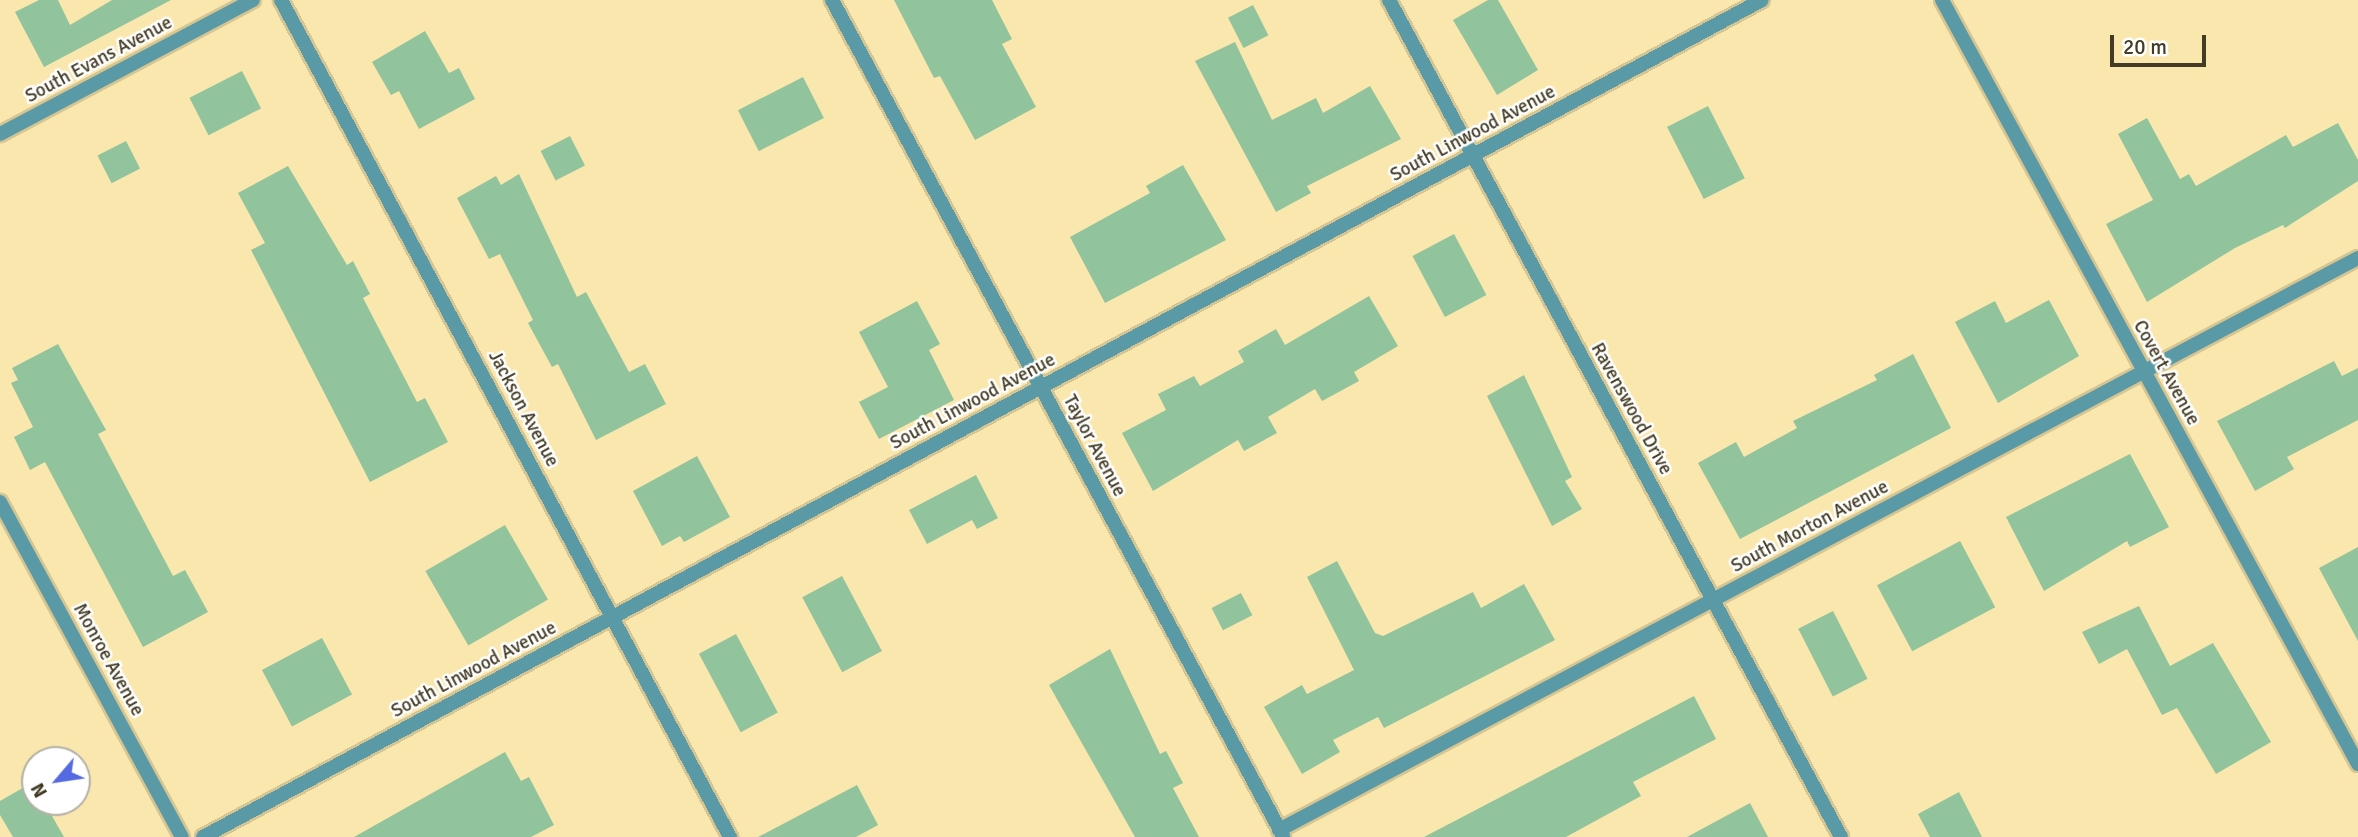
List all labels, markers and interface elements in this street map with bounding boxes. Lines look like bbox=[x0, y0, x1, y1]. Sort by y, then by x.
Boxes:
street label: South Evans Avenue bbox=[22, 12, 176, 108]
scale bar bbox=[2113, 21, 2209, 65]
text: 20 m bbox=[2123, 34, 2167, 60]
street label: South Linwood Avenue bbox=[1387, 81, 1559, 187]
street label: Covert Avenue bbox=[2128, 316, 2204, 430]
street label: Ravenswood Drive bbox=[1585, 339, 1677, 479]
street label: Jackson Avenue bbox=[483, 347, 563, 471]
street label: South Linwood Avenue bbox=[887, 349, 1059, 455]
street label: Taylor Avenue bbox=[1058, 391, 1130, 501]
street label: South Morton Avenue bbox=[1727, 476, 1893, 578]
street label: Monroe Avenue bbox=[68, 600, 148, 720]
street label: South Linwood Avenue bbox=[388, 617, 560, 723]
north arrow bbox=[21, 746, 91, 816]
text: N bbox=[26, 779, 53, 802]

